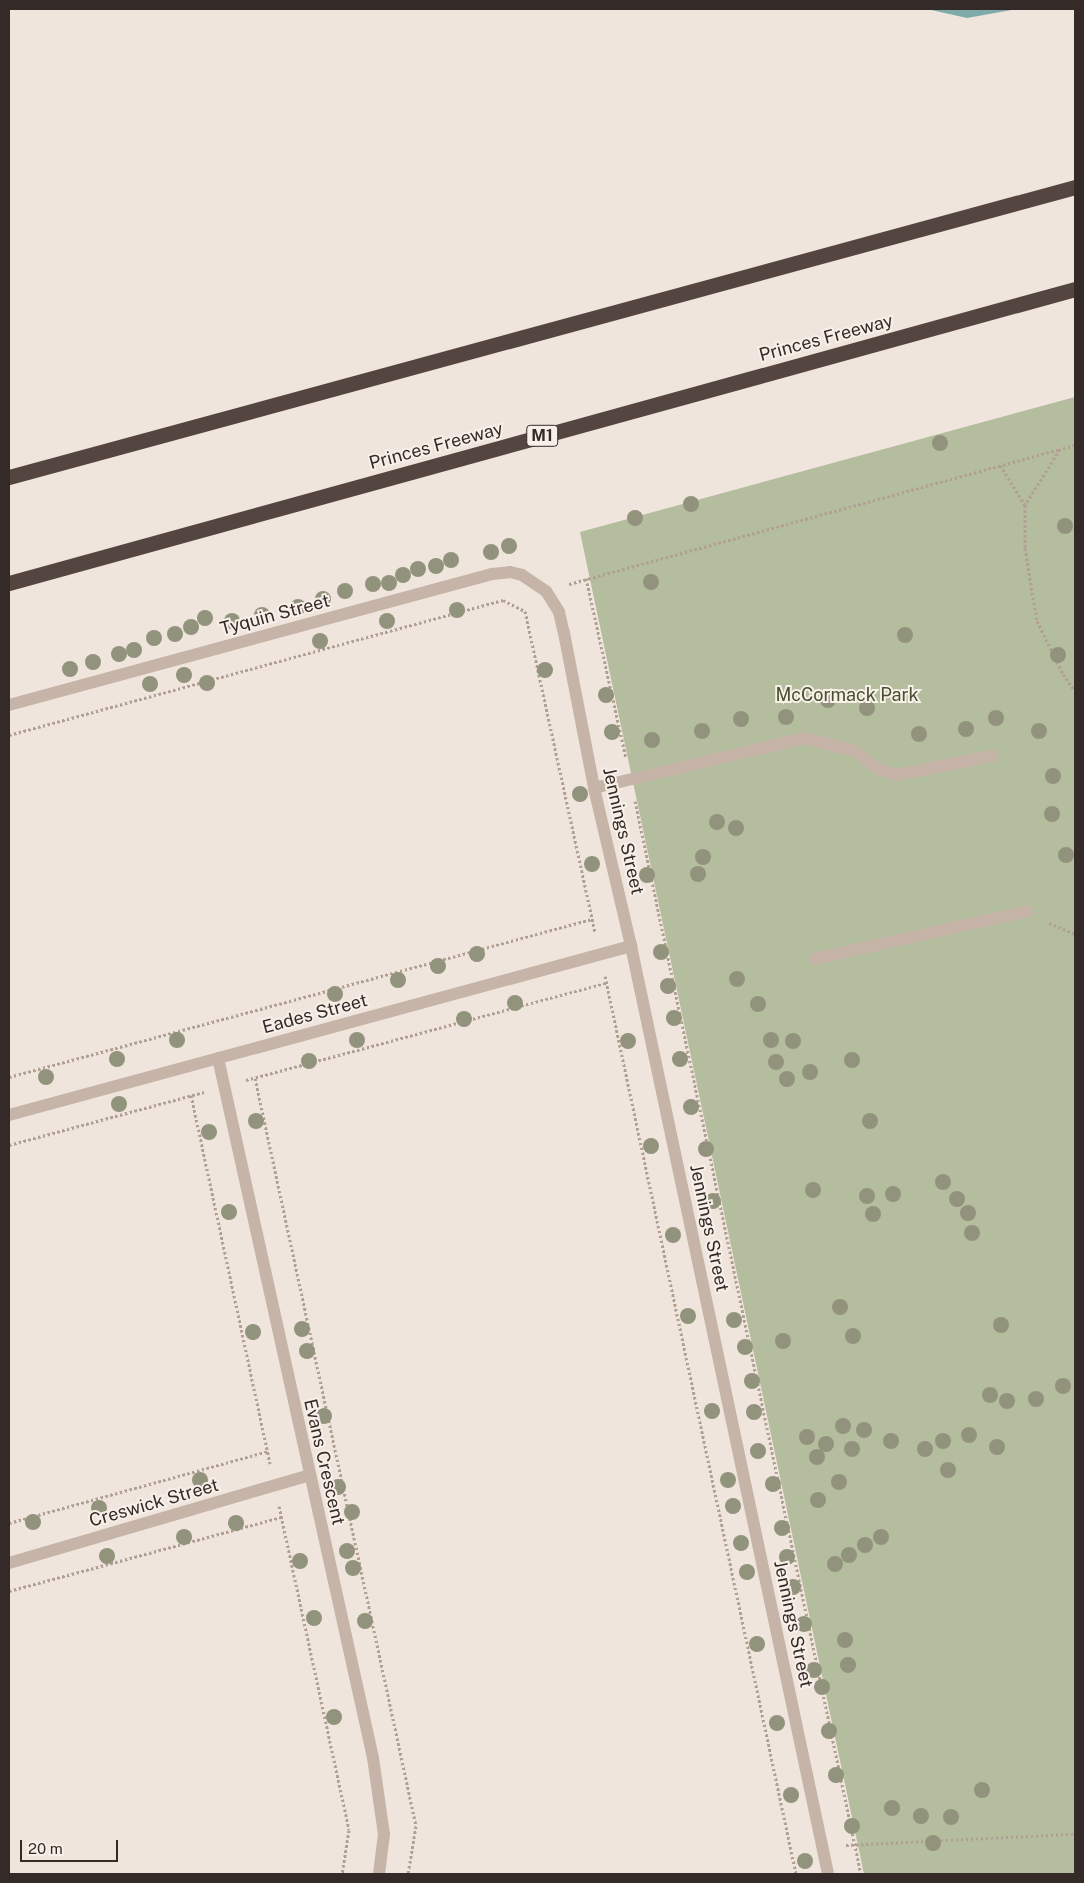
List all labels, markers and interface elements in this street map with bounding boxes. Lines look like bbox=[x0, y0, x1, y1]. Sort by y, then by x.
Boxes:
street label: Princes Freeway bbox=[757, 310, 895, 366]
street label: Princes Freeway bbox=[367, 418, 505, 474]
road number: M1 bbox=[526, 422, 558, 450]
street label: Tyquin Street bbox=[218, 590, 332, 640]
park label: McCormack Park bbox=[775, 684, 919, 706]
street label: Jennings Street bbox=[598, 765, 648, 897]
street label: Eades Street bbox=[260, 990, 370, 1038]
street label: Jennings Street bbox=[685, 1162, 733, 1294]
street label: Evans Crescent bbox=[299, 1397, 349, 1527]
street label: Creswick Street bbox=[87, 1474, 221, 1532]
street label: Jennings Street bbox=[769, 1558, 817, 1690]
scale bar bbox=[22, 1830, 120, 1862]
text: 20 m bbox=[28, 1840, 63, 1857]

